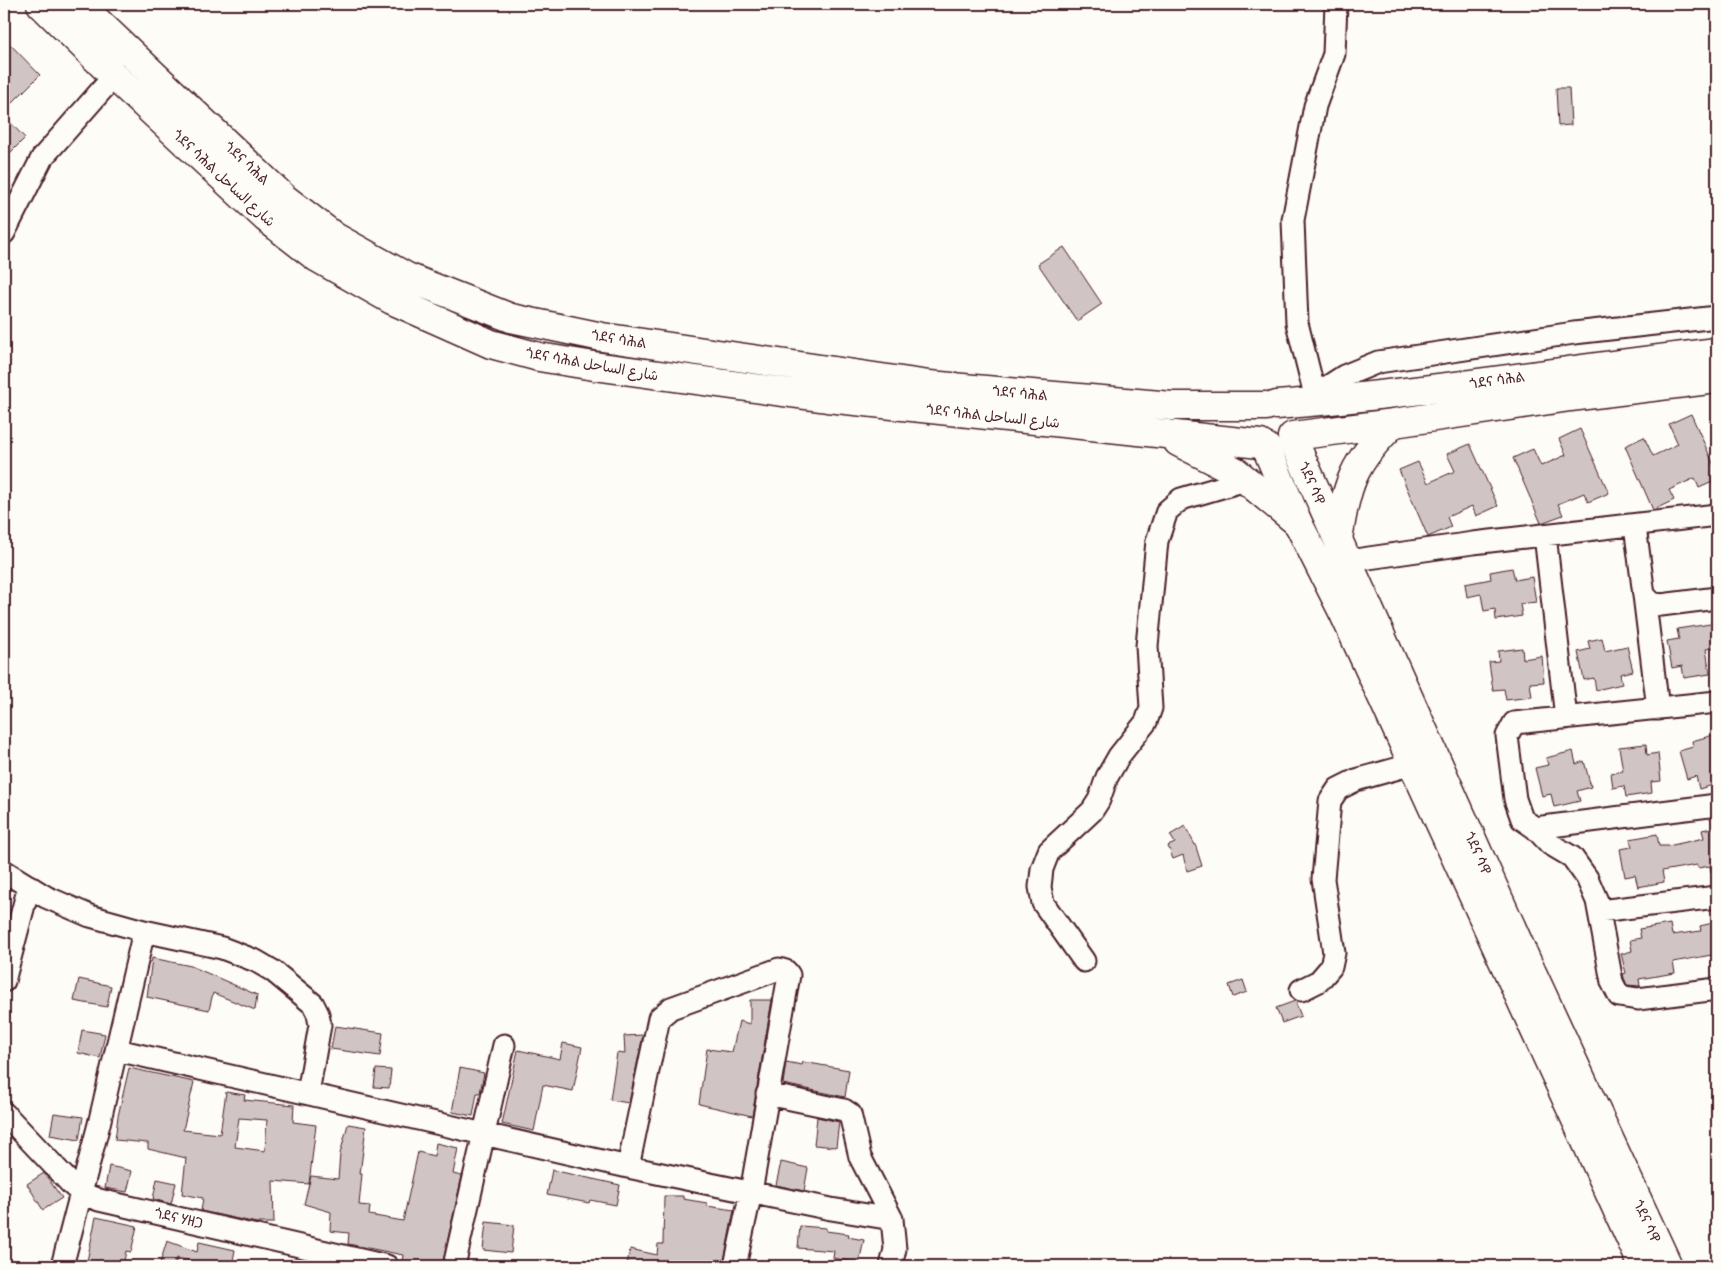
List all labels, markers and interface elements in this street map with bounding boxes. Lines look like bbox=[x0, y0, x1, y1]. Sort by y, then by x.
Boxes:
street label: ጎደና ሳሕል شارع الساحل bbox=[168, 126, 279, 231]
street label: ጎደና ሳሕል bbox=[221, 138, 274, 189]
street label: ጎደና ሳሕል bbox=[590, 326, 648, 352]
street label: ጎደና ሳሕል شارع الساحل bbox=[524, 343, 660, 386]
street label: ጎደና ሳሕል bbox=[1468, 367, 1526, 393]
street label: ጎደና ሳሕል bbox=[992, 382, 1049, 404]
street label: ጎደና ሳሕል شارع الساحل bbox=[925, 400, 1061, 433]
street label: ጎደና ሳዋ bbox=[1295, 459, 1330, 508]
street label: ጎደና ሳዋ bbox=[1461, 829, 1496, 878]
street label: ጎደና ሳዋ bbox=[1629, 1197, 1665, 1246]
street label: ጎደና ሃዘጋ bbox=[153, 1204, 205, 1232]

